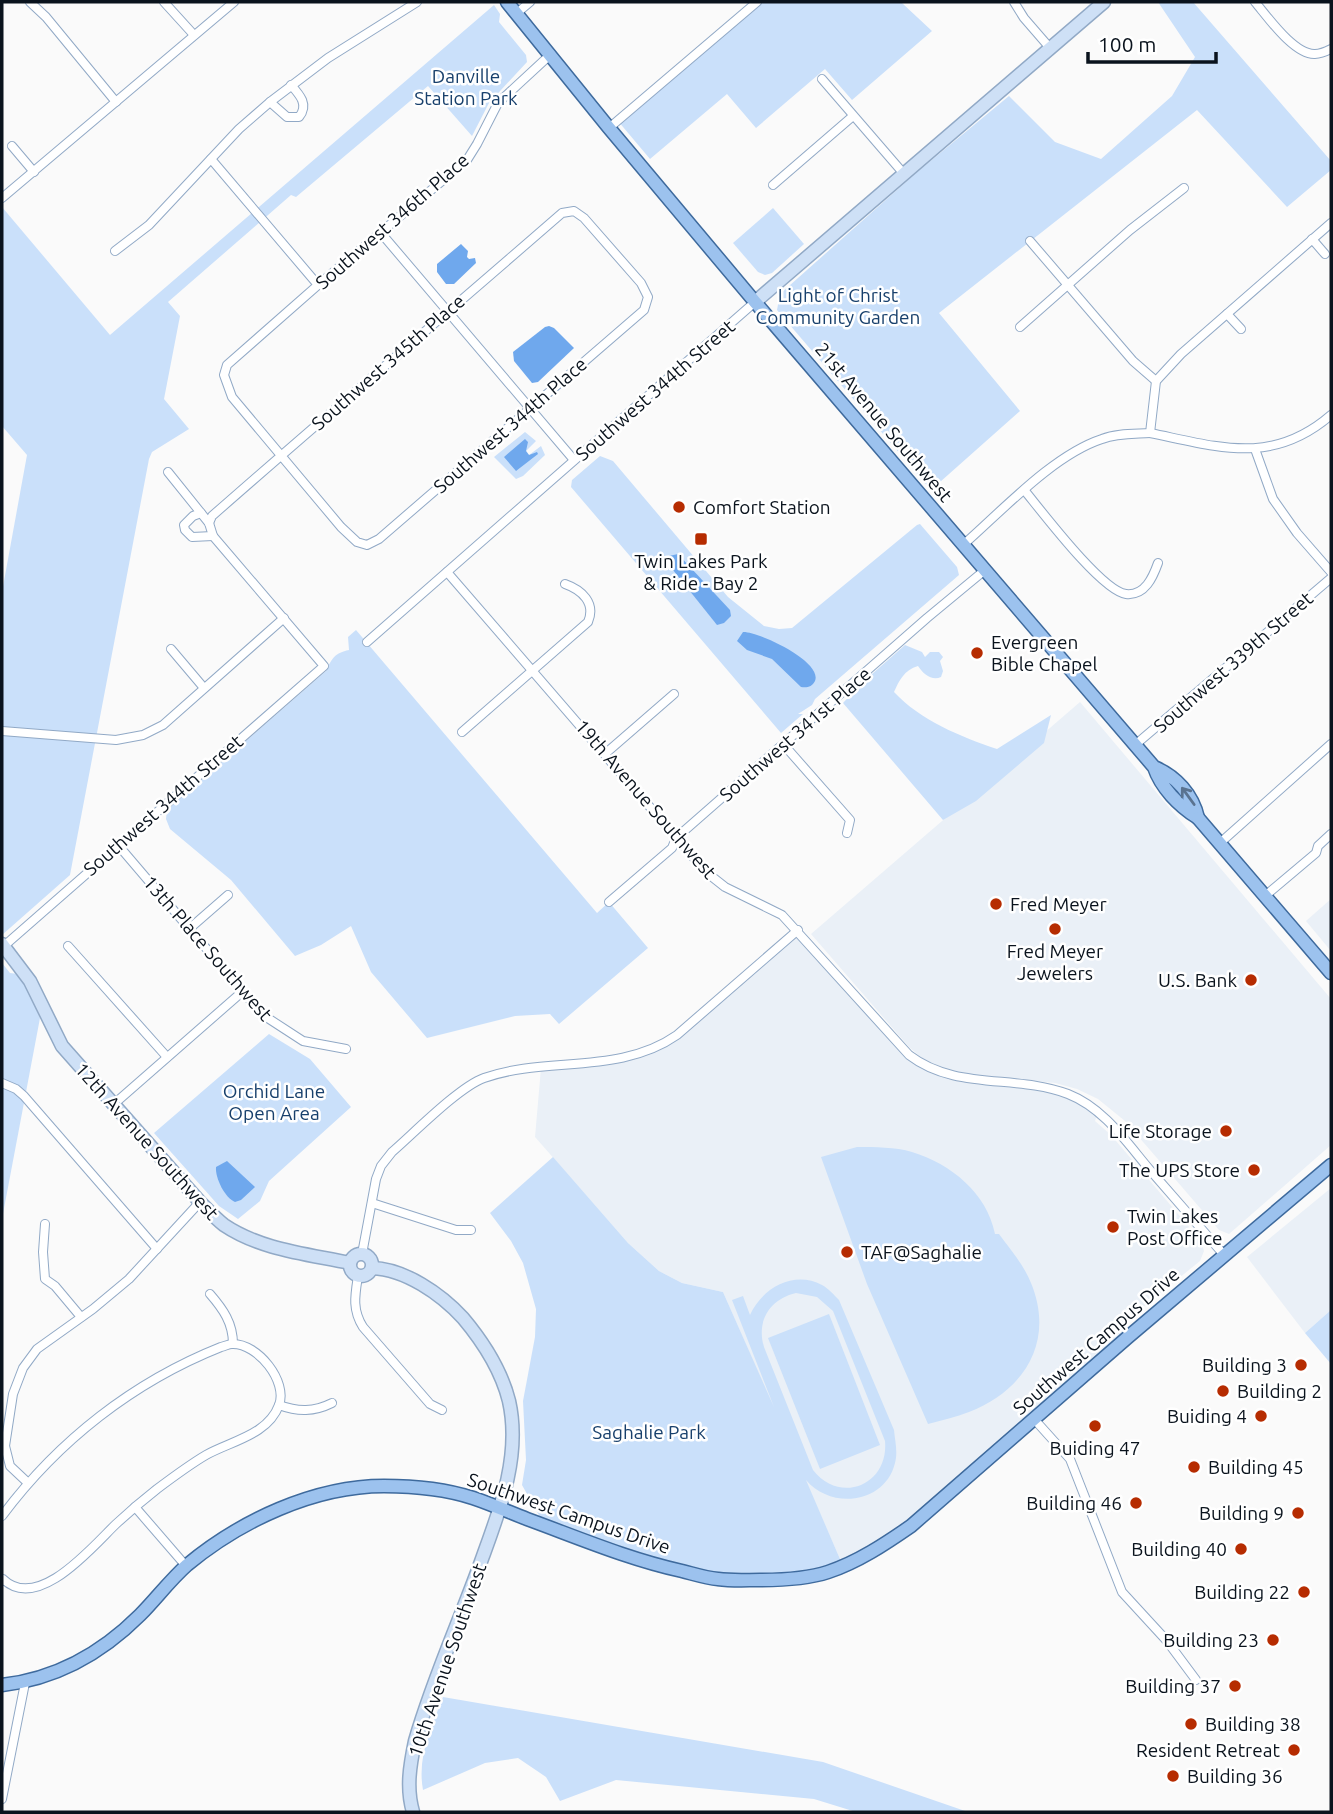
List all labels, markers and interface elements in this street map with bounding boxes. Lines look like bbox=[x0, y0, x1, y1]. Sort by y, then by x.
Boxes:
scale bar bbox=[1088, 21, 1216, 65]
text: 100 m bbox=[1098, 32, 1156, 56]
park label: Danville Station Park bbox=[414, 65, 518, 109]
street label: Southwest 346th Place bbox=[311, 148, 473, 294]
park label: Light of Christ Community Garden bbox=[756, 284, 920, 328]
street label: Southwest 345th Place bbox=[307, 289, 469, 435]
street label: Southwest 344th Street bbox=[571, 315, 739, 465]
street label: 21st Avenue Southwest bbox=[811, 338, 957, 506]
street label: Southwest 344th Place bbox=[429, 352, 591, 498]
place label: Comfort Station bbox=[693, 496, 831, 518]
marker: Comfort Station bbox=[671, 499, 687, 515]
marker: Twin Lakes Park & Ride - Bay 2 bbox=[693, 531, 709, 547]
place label: Twin Lakes Park & Ride - Bay 2 bbox=[634, 550, 768, 594]
street label: Southwest 339th Street bbox=[1149, 587, 1317, 737]
place label: Evergreen Bible Chapel bbox=[991, 631, 1097, 675]
marker: Evergreen Bible Chapel bbox=[969, 645, 985, 661]
street label: Southwest 341st Place bbox=[715, 662, 875, 806]
street label: 19th Avenue Southwest bbox=[571, 715, 721, 883]
street label: Southwest 344th Street bbox=[79, 730, 247, 880]
one-way arrow bbox=[1181, 787, 1195, 806]
street label: 13th Place Southwest bbox=[139, 871, 277, 1025]
place label: Fred Meyer bbox=[1010, 893, 1107, 915]
marker: Fred Meyer bbox=[988, 896, 1004, 912]
marker: Fred Meyer Jewelers bbox=[1047, 921, 1063, 937]
place label: Fred Meyer Jewelers bbox=[1007, 940, 1103, 984]
place label: U.S. Bank bbox=[1158, 969, 1237, 991]
marker: U.S. Bank bbox=[1243, 972, 1259, 988]
street label: 12th Avenue Southwest bbox=[71, 1058, 224, 1224]
park label: Orchid Lane Open Area bbox=[223, 1080, 325, 1124]
place label: Life Storage bbox=[1109, 1120, 1212, 1142]
marker: Life Storage bbox=[1218, 1123, 1234, 1139]
place label: The UPS Store bbox=[1119, 1159, 1240, 1181]
marker: The UPS Store bbox=[1246, 1162, 1262, 1178]
place label: Twin Lakes Post Office bbox=[1127, 1205, 1222, 1249]
marker: Twin Lakes Post Office bbox=[1105, 1219, 1121, 1235]
place label: TAF@Saghalie bbox=[861, 1241, 982, 1263]
marker: TAF@Saghalie bbox=[839, 1244, 855, 1260]
street label: Southwest Campus Drive bbox=[1008, 1263, 1184, 1419]
place label: Building 3 bbox=[1202, 1354, 1287, 1376]
marker: Building 3 bbox=[1293, 1357, 1309, 1373]
place label: Building 2 bbox=[1237, 1380, 1322, 1402]
marker: Building 2 bbox=[1215, 1383, 1231, 1399]
place label: Buiding 4 bbox=[1167, 1405, 1247, 1427]
marker: Buiding 4 bbox=[1253, 1408, 1269, 1424]
marker: Buiding 47 bbox=[1087, 1418, 1103, 1434]
park label: Saghalie Park bbox=[592, 1421, 706, 1443]
place label: Buiding 47 bbox=[1050, 1437, 1140, 1459]
place label: Building 45 bbox=[1208, 1456, 1304, 1478]
marker: Building 45 bbox=[1186, 1459, 1202, 1475]
street label: Southwest Campus Drive bbox=[465, 1468, 673, 1558]
place label: Building 46 bbox=[1026, 1492, 1122, 1514]
marker: Building 46 bbox=[1128, 1495, 1144, 1511]
place label: Building 9 bbox=[1199, 1502, 1284, 1524]
marker: Building 9 bbox=[1290, 1505, 1306, 1521]
place label: Building 40 bbox=[1131, 1538, 1227, 1560]
marker: Building 40 bbox=[1233, 1541, 1249, 1557]
street label: 10th Avenue Southwest bbox=[403, 1560, 491, 1760]
place label: Building 22 bbox=[1194, 1581, 1290, 1603]
marker: Building 22 bbox=[1296, 1584, 1312, 1600]
place label: Building 23 bbox=[1163, 1629, 1259, 1651]
marker: Building 23 bbox=[1265, 1632, 1281, 1648]
place label: Building 37 bbox=[1125, 1675, 1221, 1697]
marker: Building 37 bbox=[1227, 1678, 1243, 1694]
place label: Building 38 bbox=[1205, 1713, 1301, 1735]
marker: Building 38 bbox=[1183, 1716, 1199, 1732]
place label: Resident Retreat bbox=[1136, 1739, 1281, 1761]
marker: Resident Retreat bbox=[1286, 1742, 1302, 1758]
place label: Building 36 bbox=[1187, 1765, 1283, 1787]
marker: Building 36 bbox=[1165, 1768, 1181, 1784]

